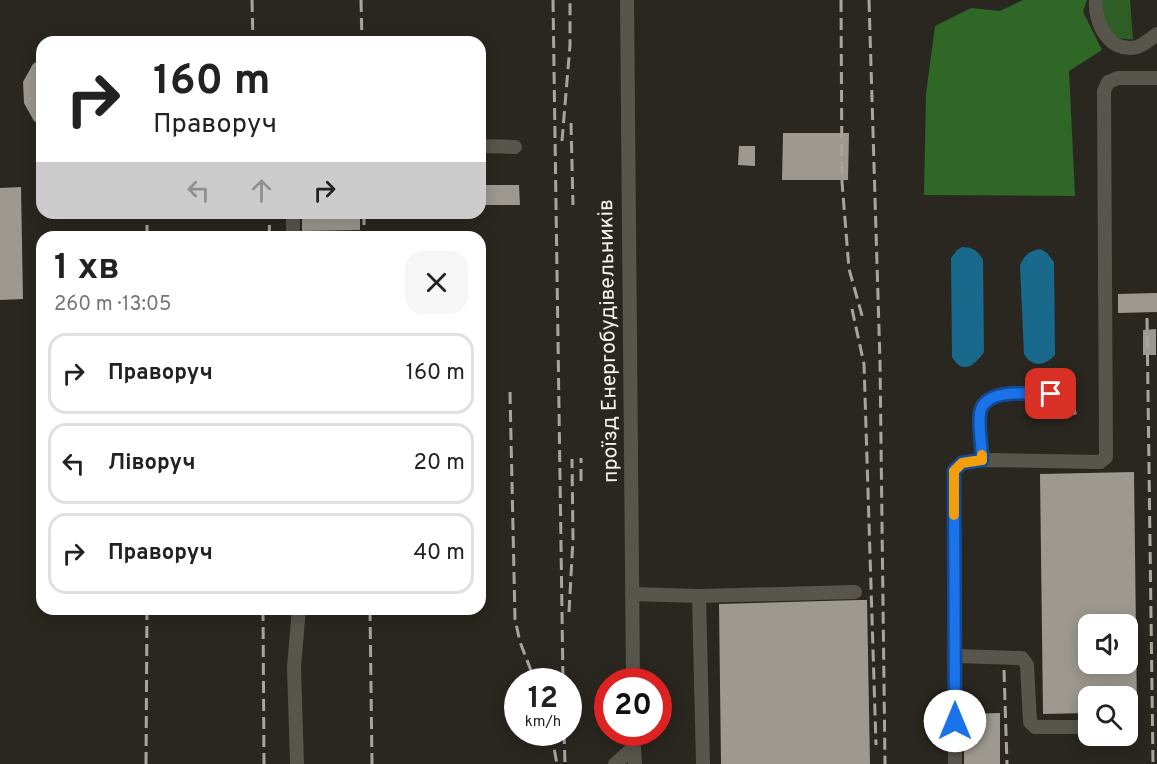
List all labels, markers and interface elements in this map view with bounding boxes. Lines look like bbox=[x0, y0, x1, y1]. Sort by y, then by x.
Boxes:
text: 160 m bbox=[153, 56, 271, 109]
icon: right bbox=[54, 60, 132, 138]
text: Праворуч bbox=[153, 108, 277, 142]
icon: left bbox=[182, 174, 215, 207]
icon: ahead bbox=[245, 174, 278, 207]
icon: right bbox=[308, 174, 341, 207]
street label: проїзд Енергобудівельників bbox=[593, 199, 625, 483]
text: 1 хв bbox=[54, 246, 120, 292]
button: close bbox=[405, 251, 468, 314]
text: 260 m · 13:05 bbox=[54, 292, 171, 318]
icon: right bbox=[57, 357, 90, 390]
text: Праворуч bbox=[108, 360, 213, 387]
text: 160 m bbox=[406, 360, 465, 387]
pin bbox=[1025, 368, 1076, 419]
icon: arrive bbox=[1034, 377, 1067, 410]
icon: left bbox=[57, 447, 90, 480]
text: Ліворуч bbox=[108, 450, 196, 477]
text: 20 m bbox=[414, 450, 465, 477]
icon: right bbox=[57, 537, 90, 570]
text: Праворуч bbox=[108, 540, 213, 567]
text: 40 m bbox=[413, 540, 465, 567]
map controls bbox=[1078, 614, 1138, 746]
button: sound bbox=[1078, 614, 1138, 674]
speed limit sign: 20 bbox=[594, 668, 672, 746]
text: 12 bbox=[528, 681, 558, 718]
button: search bbox=[1078, 686, 1138, 746]
position arrow bbox=[923, 689, 987, 753]
text: km/h bbox=[525, 713, 561, 732]

